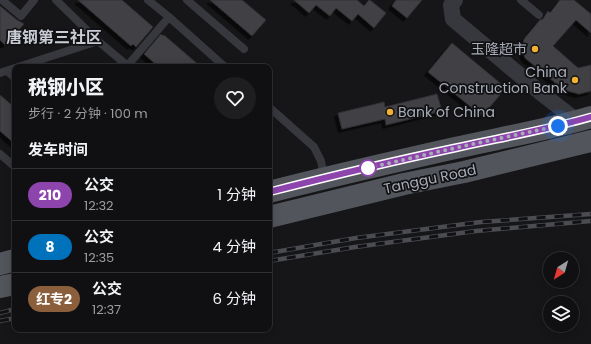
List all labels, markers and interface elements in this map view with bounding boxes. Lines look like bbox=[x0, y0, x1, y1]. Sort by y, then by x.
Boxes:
district label: 唐钢第三社区 bbox=[6, 26, 102, 49]
place label: 玉隆超市 bbox=[471, 39, 527, 59]
marker: 玉隆超市 bbox=[530, 44, 540, 54]
place label: China Construction Bank bbox=[439, 62, 568, 98]
text: 税钢小区 bbox=[28, 74, 104, 101]
marker: China Construction Bank bbox=[570, 75, 580, 85]
button: heart bbox=[214, 77, 256, 119]
place label: Bank of China bbox=[398, 102, 495, 122]
text: 步行 · 2 分钟 · 100 m bbox=[28, 104, 148, 123]
marker: Bank of China bbox=[385, 107, 395, 117]
your location bbox=[548, 116, 568, 136]
text: 发车时间 bbox=[28, 139, 88, 160]
unlabelled marker bbox=[359, 159, 377, 177]
street label: Tanggu Road bbox=[382, 159, 478, 199]
text: 公交 bbox=[84, 174, 114, 195]
text: 1 分钟 bbox=[217, 184, 256, 205]
text: 210 bbox=[39, 185, 61, 205]
text: 12:32 bbox=[84, 196, 114, 215]
text: 公交 bbox=[84, 226, 114, 247]
text: 4 分钟 bbox=[213, 236, 256, 257]
text: 8 bbox=[45, 237, 55, 257]
text: 12:35 bbox=[84, 248, 114, 267]
north arrow bbox=[543, 252, 579, 288]
map controls bbox=[543, 252, 579, 332]
text: 公交 bbox=[92, 278, 122, 299]
text: 6 分钟 bbox=[212, 288, 256, 309]
text: 红专2 bbox=[36, 289, 72, 309]
button: layers bbox=[543, 296, 579, 332]
text: 12:37 bbox=[92, 300, 121, 319]

